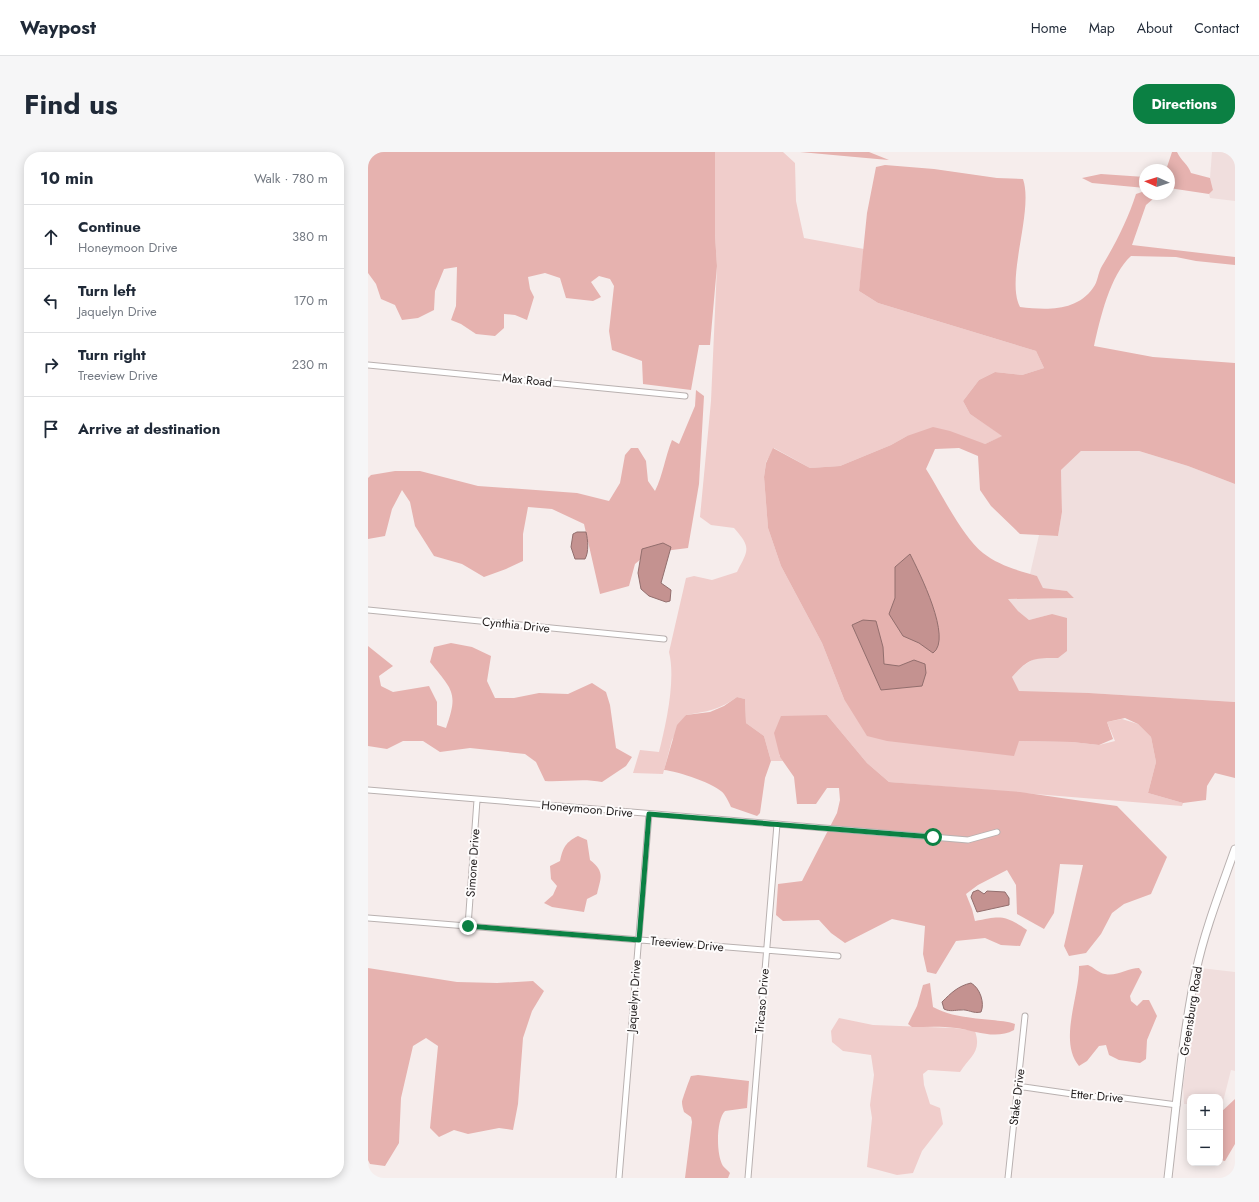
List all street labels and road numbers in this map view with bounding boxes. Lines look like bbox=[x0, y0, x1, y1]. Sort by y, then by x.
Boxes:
street label: Max Road bbox=[501, 368, 553, 392]
street label: Cynthia Drive bbox=[481, 612, 551, 638]
street label: Honeymoon Drive bbox=[541, 796, 633, 822]
street label: Simone Drive bbox=[462, 828, 484, 898]
street label: Treeview Drive bbox=[650, 932, 724, 956]
street label: Jaquelyn Drive bbox=[622, 959, 646, 1035]
street label: Greensburg Road bbox=[1175, 965, 1207, 1057]
street label: Tricaso Drive bbox=[750, 968, 774, 1034]
street label: Stake Drive bbox=[1005, 1068, 1029, 1126]
street label: Etter Drive bbox=[1070, 1085, 1124, 1107]

